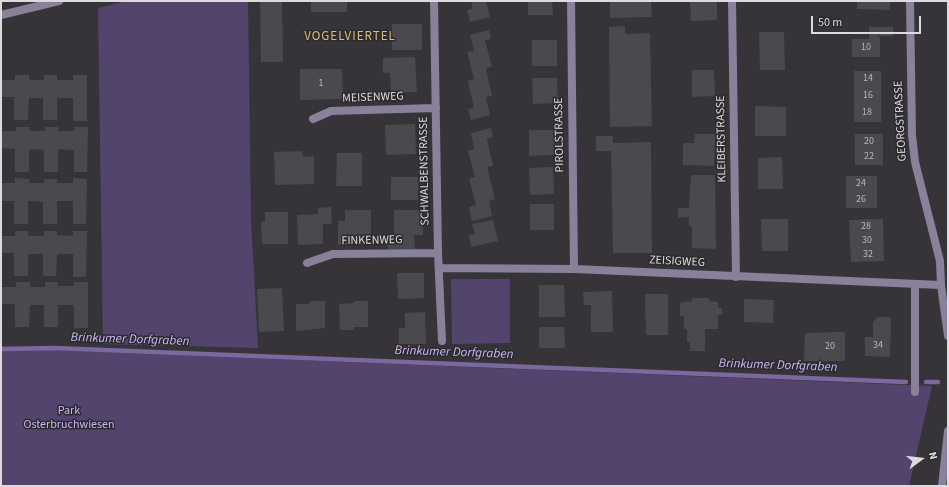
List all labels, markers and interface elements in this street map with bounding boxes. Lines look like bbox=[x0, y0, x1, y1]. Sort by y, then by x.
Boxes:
scale bar bbox=[813, 8, 923, 34]
text: 50 m bbox=[818, 14, 842, 31]
district label: VOGELVIERTEL bbox=[304, 29, 396, 45]
house number: 10 bbox=[861, 42, 871, 54]
house number: 14 bbox=[863, 73, 873, 85]
house number: 1 bbox=[319, 78, 323, 90]
street label: GEORGSTRASSE bbox=[892, 80, 910, 162]
street label: MEISENWEG bbox=[342, 90, 404, 106]
house number: 16 bbox=[863, 90, 873, 102]
street label: KLEIBERSTRASSE bbox=[714, 95, 730, 183]
street label: PIROLSTRASSE bbox=[552, 97, 568, 173]
house number: 18 bbox=[862, 107, 872, 119]
street label: SCHWALBENSTRASSE bbox=[417, 116, 433, 226]
house number: 20 bbox=[864, 136, 874, 148]
house number: 22 bbox=[864, 151, 874, 163]
house number: 24 bbox=[856, 178, 866, 190]
house number: 26 bbox=[856, 194, 866, 206]
house number: 28 bbox=[861, 221, 871, 233]
street label: FINKENWEG bbox=[341, 233, 403, 249]
house number: 30 bbox=[862, 235, 872, 247]
house number: 32 bbox=[863, 249, 873, 261]
street label: ZEISIGWEG bbox=[649, 253, 705, 271]
water label: Brinkumer Dorfgraben bbox=[70, 330, 190, 350]
house number: 34 bbox=[873, 340, 883, 352]
house number: 20 bbox=[825, 341, 835, 353]
water label: Brinkumer Dorfgraben bbox=[394, 343, 514, 363]
water label: Brinkumer Dorfgraben bbox=[718, 356, 838, 376]
park label: Park Osterbruchwiesen bbox=[23, 404, 115, 432]
north arrow bbox=[901, 439, 941, 479]
text: N bbox=[925, 450, 941, 461]

